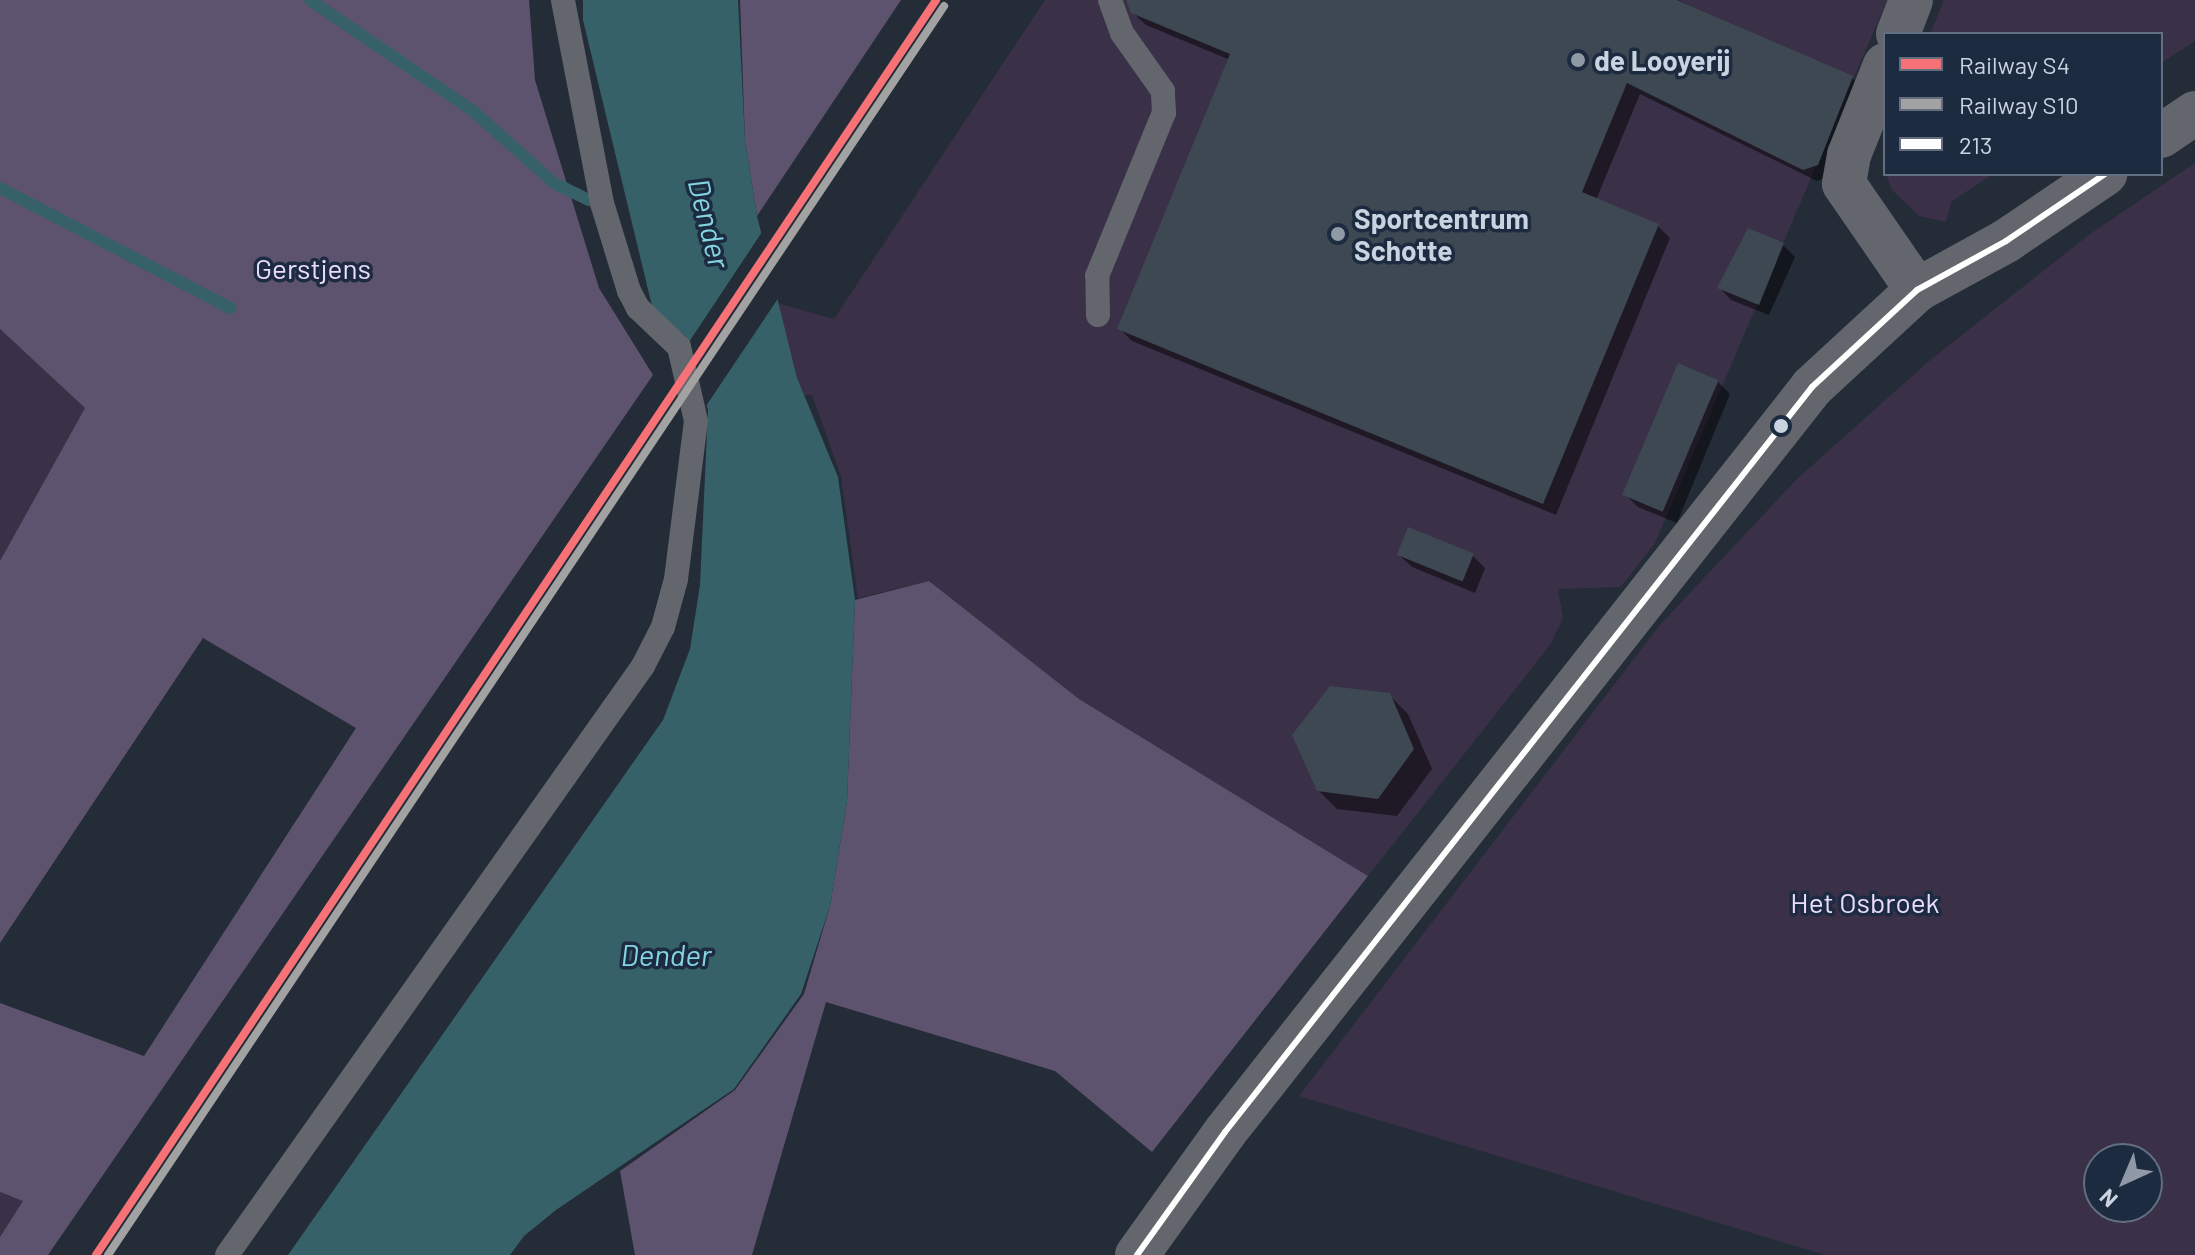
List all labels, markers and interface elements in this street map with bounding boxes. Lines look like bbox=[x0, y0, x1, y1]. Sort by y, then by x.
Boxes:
legend bbox=[1883, 32, 2163, 176]
place label: de Looyerij bbox=[1594, 43, 1731, 77]
text: Railway S4 bbox=[1959, 50, 2070, 79]
marker: de Looyerij bbox=[1569, 51, 1587, 69]
text: Railway S10 bbox=[1959, 90, 2079, 119]
text: 213 bbox=[1959, 130, 1992, 159]
water label: Dender bbox=[682, 175, 738, 271]
place label: Sportcentrum Schotte bbox=[1354, 201, 1529, 267]
marker: Sportcentrum Schotte bbox=[1329, 225, 1347, 243]
park label: Gerstjens bbox=[255, 251, 371, 285]
unlabelled marker bbox=[1773, 418, 1789, 434]
park label: Het Osbroek bbox=[1790, 885, 1940, 919]
water label: Dender bbox=[621, 936, 711, 972]
north arrow bbox=[2083, 1143, 2163, 1223]
text: N bbox=[2093, 1184, 2122, 1213]

